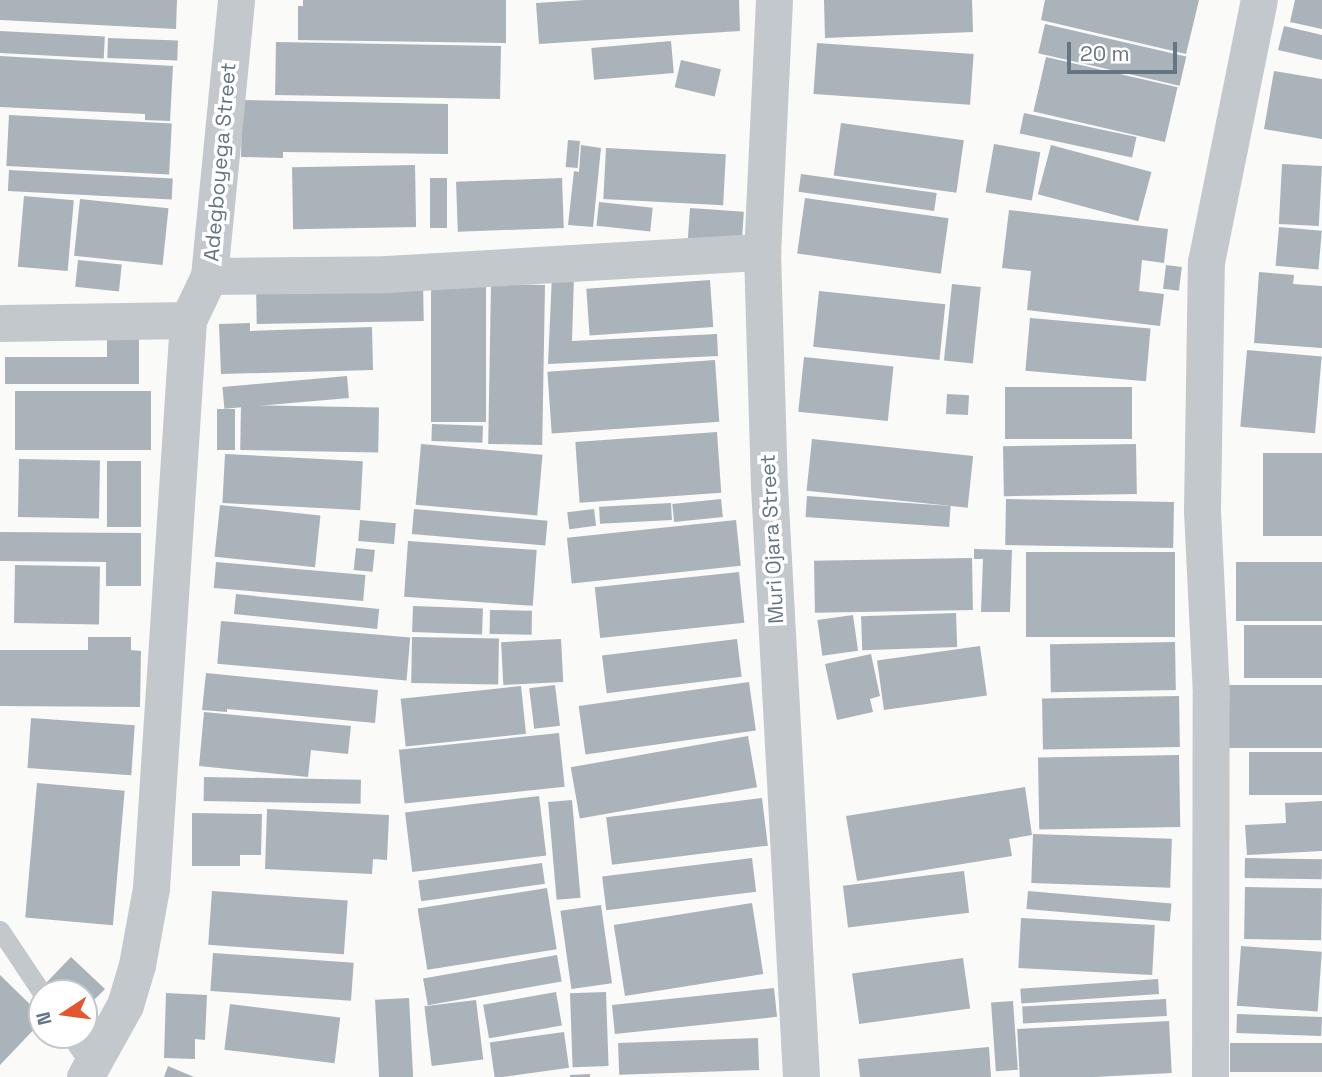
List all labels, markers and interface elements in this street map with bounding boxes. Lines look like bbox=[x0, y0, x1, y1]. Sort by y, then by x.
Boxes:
scale bar bbox=[1070, 28, 1180, 72]
text: 20 m bbox=[1080, 40, 1130, 67]
street label: Adegboyega Street bbox=[199, 61, 241, 263]
street label: Muri Ojara Street bbox=[755, 453, 789, 625]
north arrow bbox=[28, 979, 98, 1049]
text: N bbox=[30, 1009, 58, 1027]

